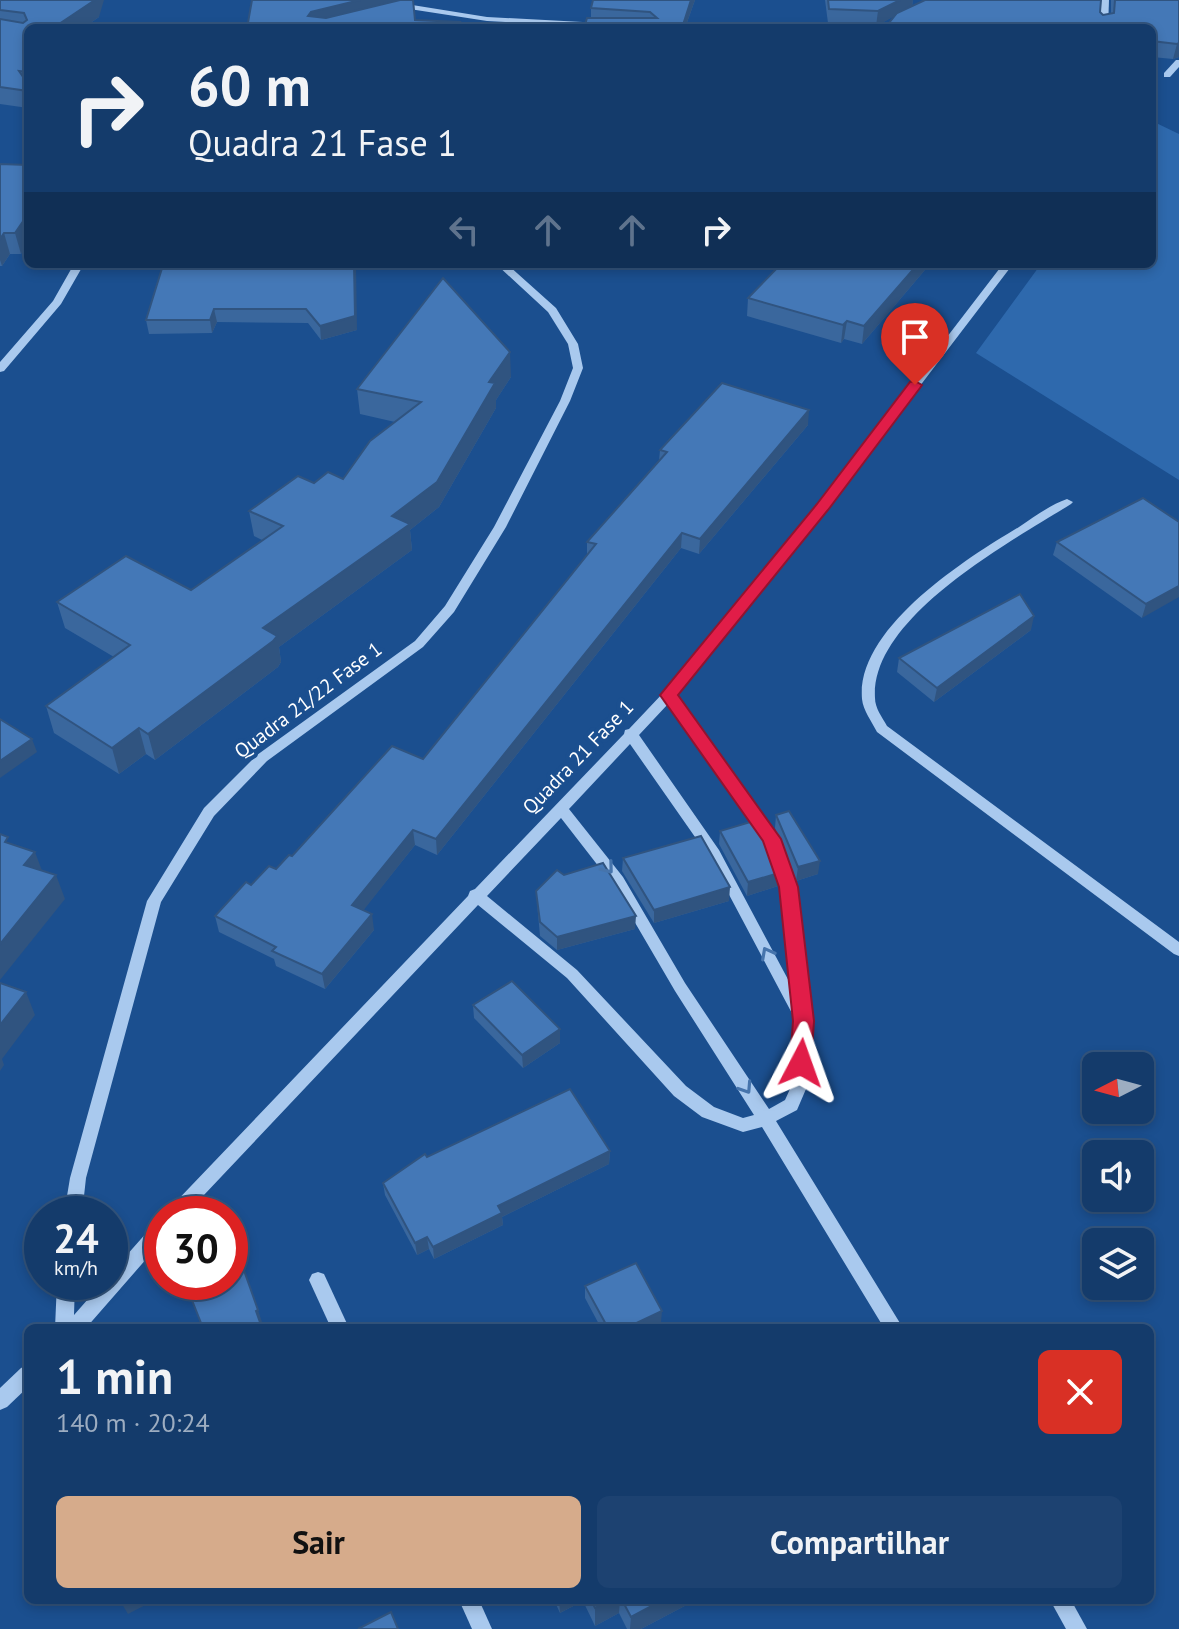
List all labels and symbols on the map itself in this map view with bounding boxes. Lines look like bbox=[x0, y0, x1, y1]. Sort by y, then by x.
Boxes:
pin bbox=[881, 303, 949, 385]
street label: Quadra 21/22 Fase 1 bbox=[229, 636, 387, 764]
street label: Quadra 21 Fase 1 bbox=[517, 694, 639, 820]
one-way arrow bbox=[599, 859, 613, 874]
one-way arrow bbox=[761, 946, 776, 961]
position arrow bbox=[759, 1021, 843, 1105]
north arrow bbox=[1082, 1052, 1154, 1124]
one-way arrow bbox=[737, 1080, 752, 1094]
speed limit sign: 30 bbox=[144, 1196, 248, 1300]

